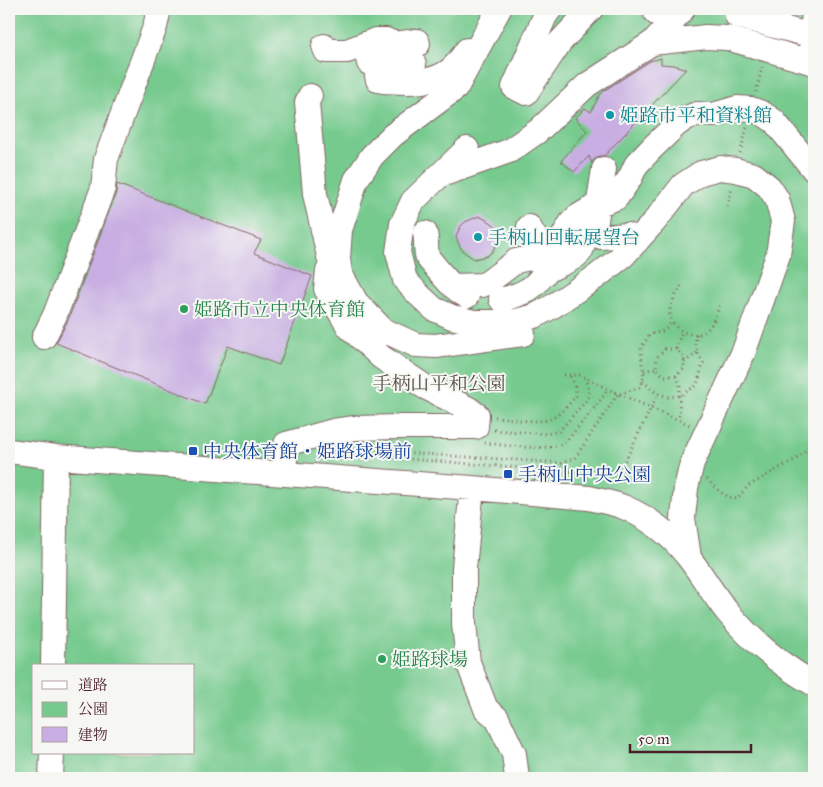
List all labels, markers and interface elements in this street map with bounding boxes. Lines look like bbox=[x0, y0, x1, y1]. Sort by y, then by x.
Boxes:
place label: 姫路市平和資料館 bbox=[620, 104, 772, 127]
marker: 姫路市平和資料館 bbox=[604, 109, 616, 121]
place label: 手柄山回転展望台 bbox=[488, 226, 640, 249]
marker: 手柄山回転展望台 bbox=[472, 231, 484, 243]
place label: 姫路市立中央体育館 bbox=[194, 298, 365, 321]
marker: 姫路市立中央体育館 bbox=[178, 303, 190, 315]
park label: 手柄山平和公園 bbox=[372, 372, 506, 395]
place label: 中央体育館・姫路球場前 bbox=[203, 440, 412, 463]
marker: 中央体育館・姫路球場前 bbox=[187, 445, 199, 457]
place label: 手柄山中央公園 bbox=[518, 463, 651, 486]
marker: 手柄山中央公園 bbox=[502, 468, 514, 480]
place label: 姫路球場 bbox=[392, 648, 468, 671]
marker: 姫路球場 bbox=[376, 653, 388, 665]
legend bbox=[32, 664, 195, 754]
text: 道路 bbox=[78, 676, 108, 694]
text: 公園 bbox=[78, 700, 108, 718]
scale bar bbox=[630, 722, 752, 754]
text: 建物 bbox=[78, 726, 108, 744]
text: 50 m bbox=[638, 730, 670, 748]

